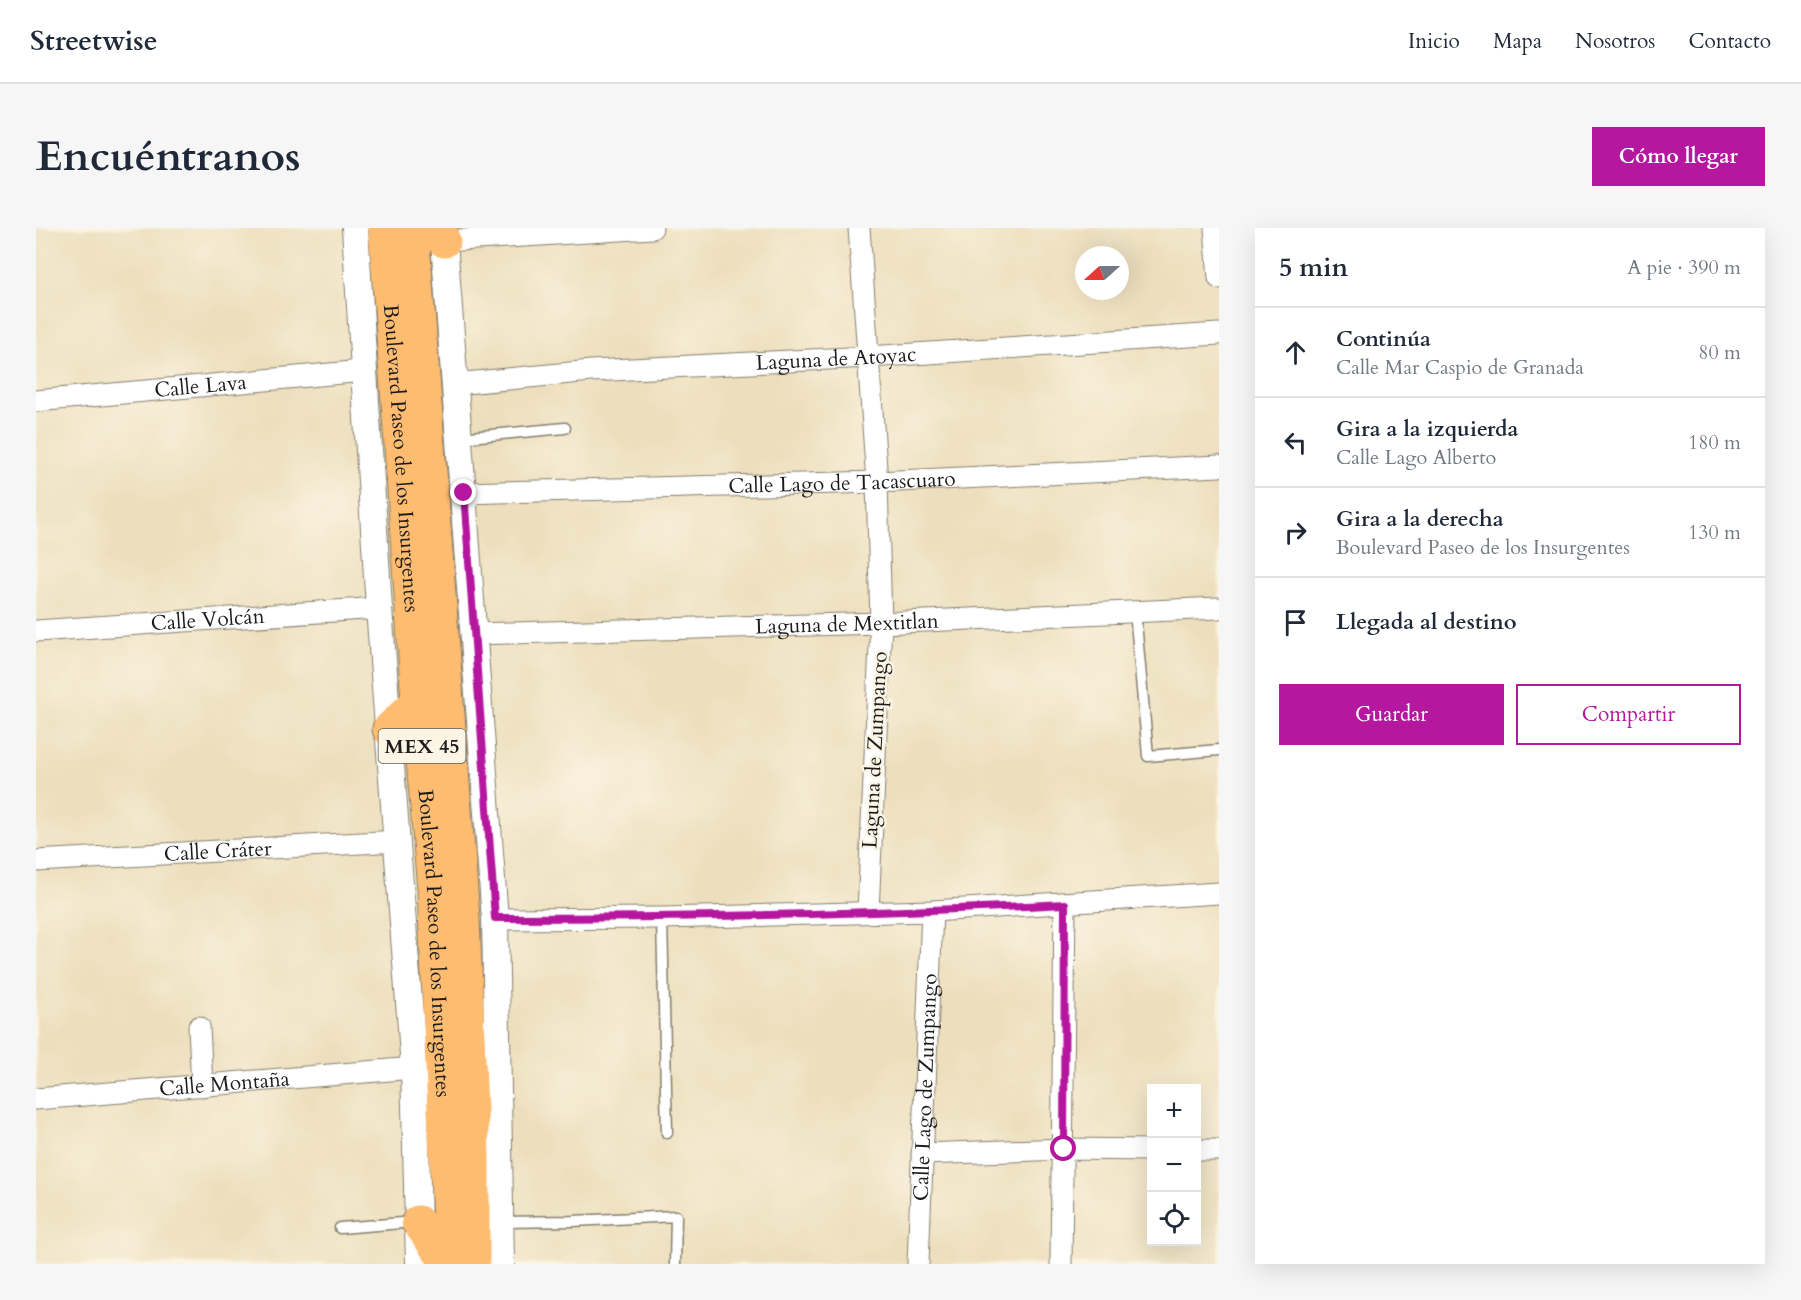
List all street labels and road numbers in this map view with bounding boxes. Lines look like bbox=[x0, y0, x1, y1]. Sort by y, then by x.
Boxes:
street label: Boulevard Paseo de los Insurgentes bbox=[376, 303, 427, 613]
street label: Laguna de Atoyac bbox=[755, 339, 917, 377]
street label: Calle Lava bbox=[153, 367, 248, 405]
street label: Calle Lago de Tacascuaro bbox=[728, 464, 956, 500]
street label: Calle Volcán bbox=[150, 601, 265, 638]
street label: Laguna de Mextitlan bbox=[755, 606, 939, 641]
street label: Laguna de Zumpango bbox=[855, 651, 895, 849]
road number: MEX 45 bbox=[378, 729, 466, 763]
street label: Boulevard Paseo de los Insurgentes bbox=[411, 788, 458, 1098]
street label: Calle Cráter bbox=[163, 833, 273, 868]
street label: Calle Lago de Zumpango bbox=[906, 973, 944, 1201]
street label: Calle Montaña bbox=[158, 1064, 291, 1103]

